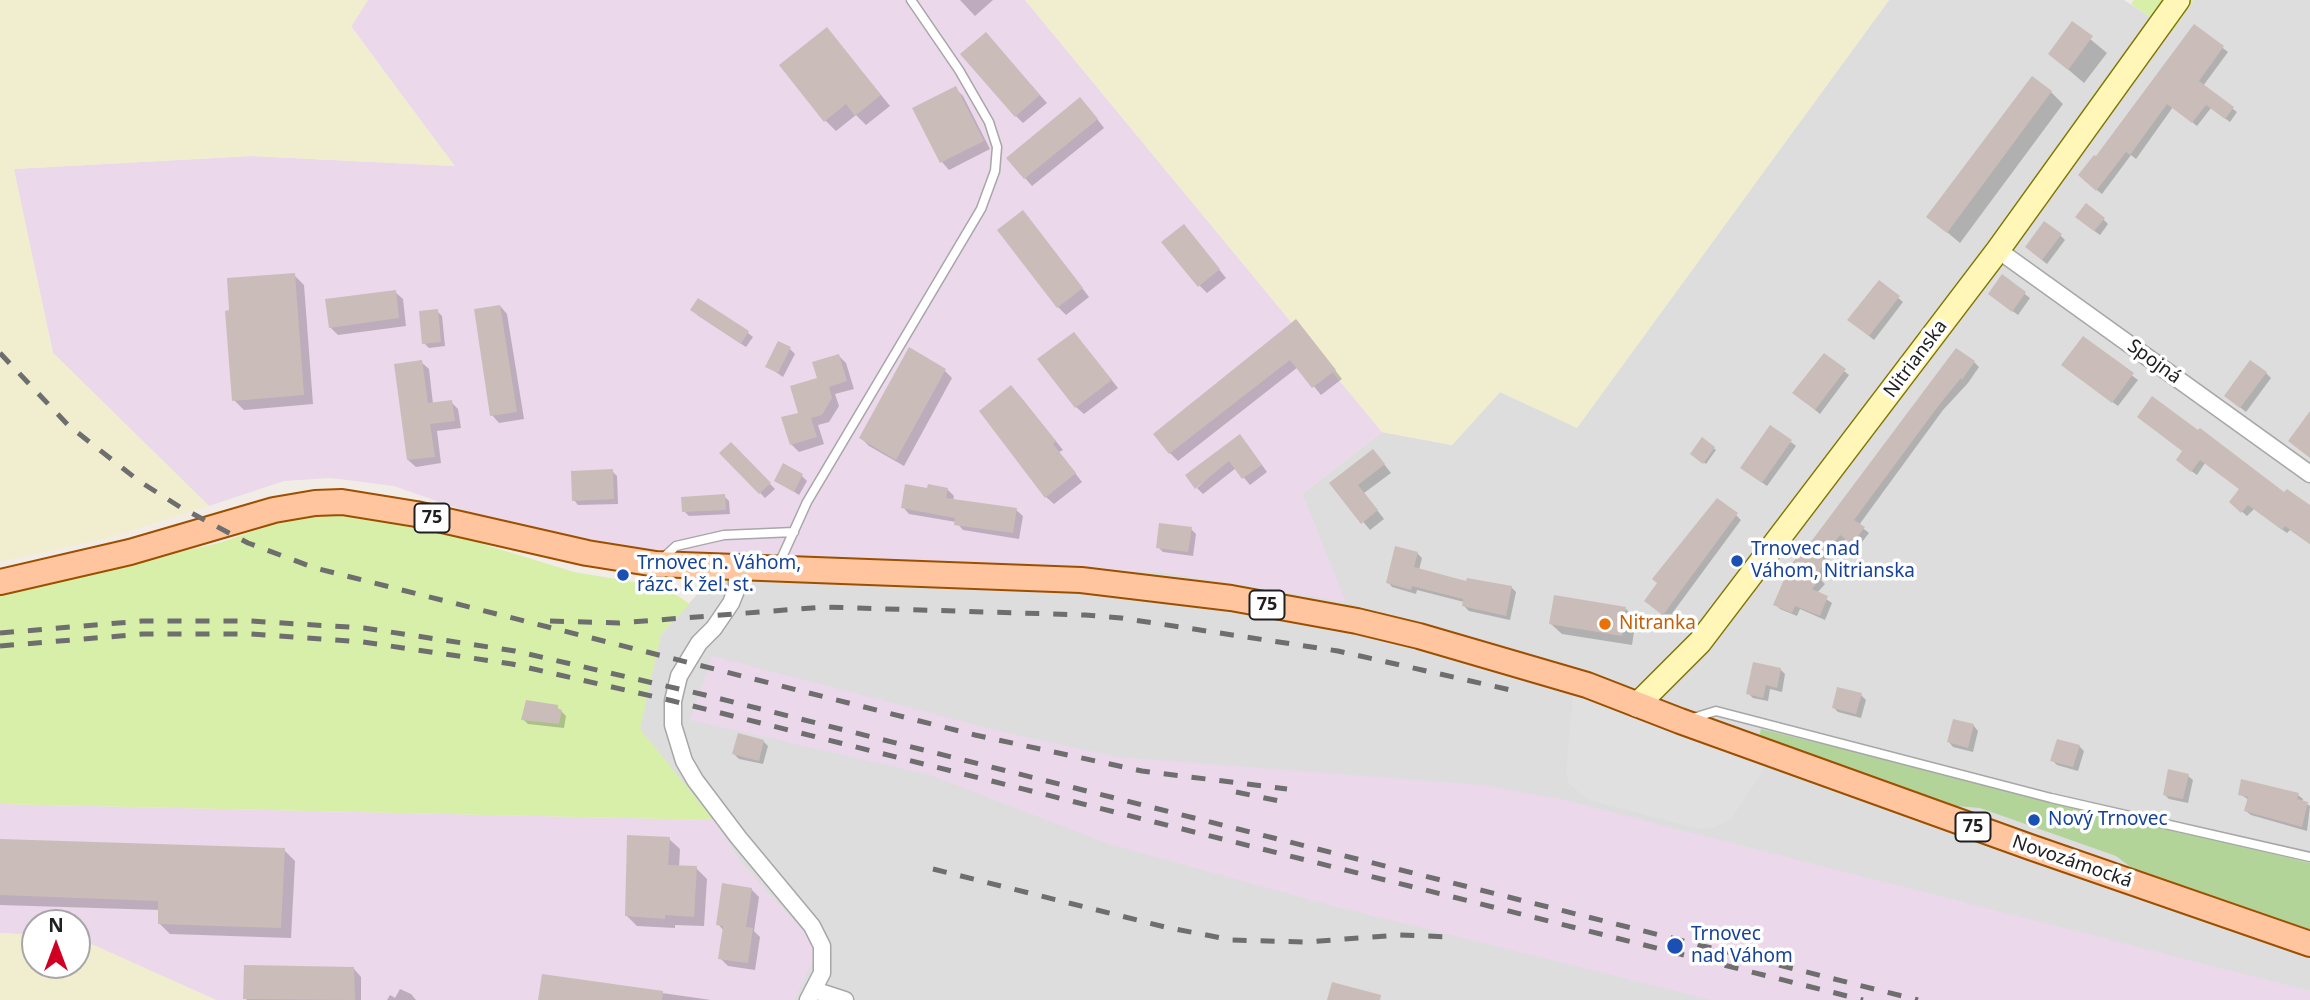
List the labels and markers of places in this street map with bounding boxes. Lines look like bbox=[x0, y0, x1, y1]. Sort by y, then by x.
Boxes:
place label: Trnovec nad Váhom, Nitrianska bbox=[1751, 539, 1915, 583]
place label: Trnovec n. Váhom, rázc. k žel. st. bbox=[637, 553, 801, 597]
marker: Trnovec nad Váhom, Nitrianska bbox=[1729, 553, 1745, 569]
marker: Trnovec n. Váhom, rázc. k žel. st. bbox=[615, 567, 631, 583]
place label: Nitranka bbox=[1619, 613, 1696, 635]
marker: Nitranka bbox=[1597, 616, 1613, 632]
place label: Nový Trnovec bbox=[2048, 809, 2168, 831]
marker: Nový Trnovec bbox=[2026, 812, 2042, 828]
place label: Trnovec nad Váhom bbox=[1691, 924, 1793, 968]
marker: Trnovec nad Váhom bbox=[1665, 936, 1685, 956]

